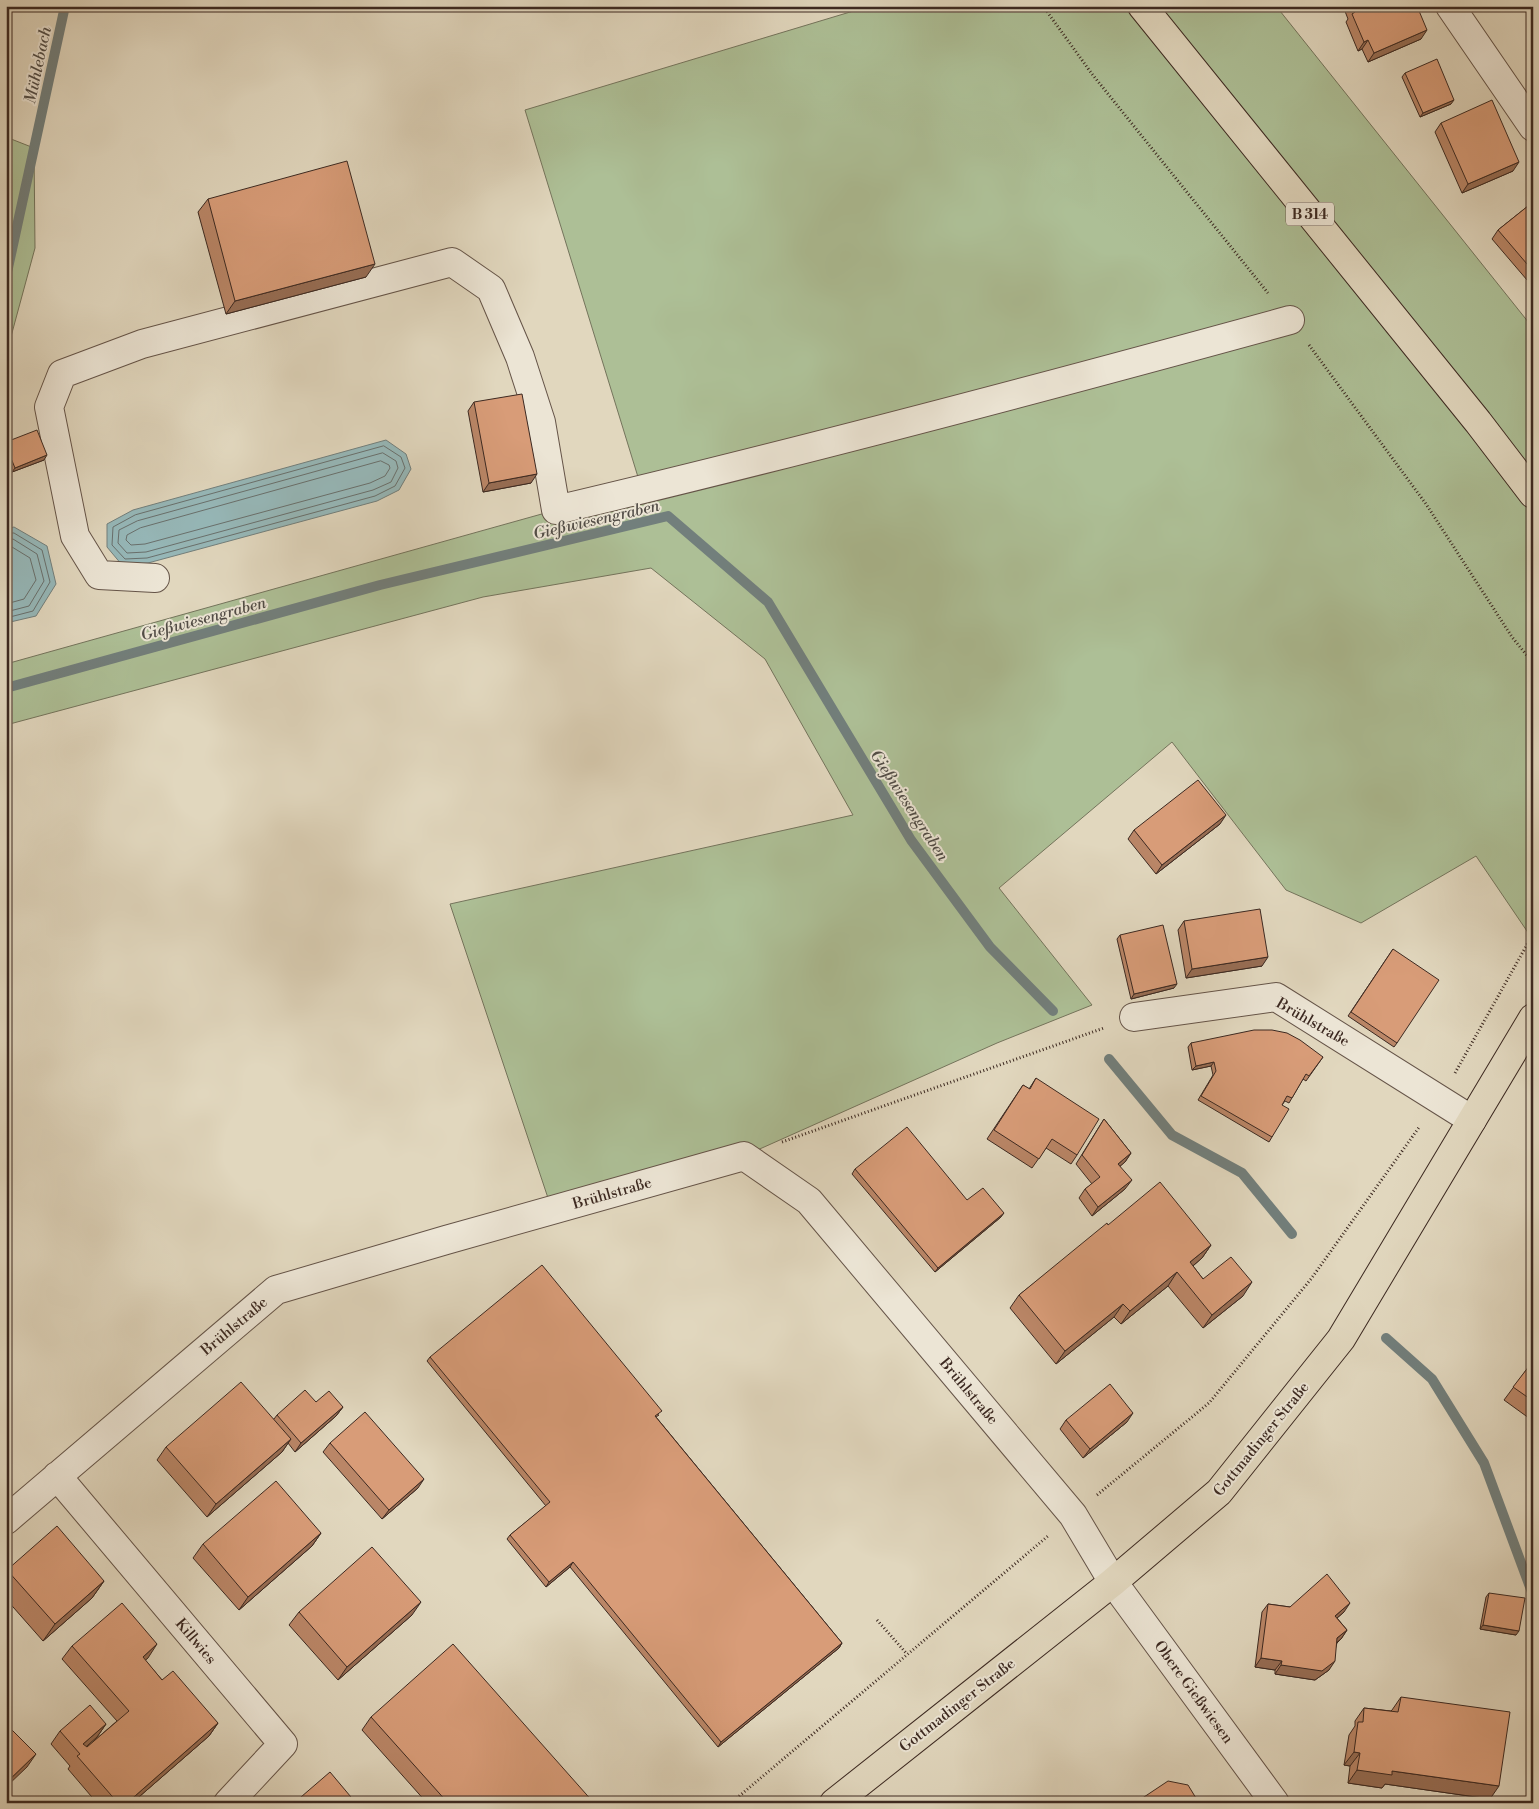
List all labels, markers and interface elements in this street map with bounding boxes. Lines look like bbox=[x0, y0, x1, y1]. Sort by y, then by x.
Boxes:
water label: Mühlebach bbox=[20, 25, 56, 105]
road number: B 314 bbox=[1286, 202, 1334, 225]
water label: Gießwiesengraben bbox=[531, 496, 662, 544]
water label: Gießwiesengraben bbox=[138, 592, 269, 645]
water label: Gießwiesengraben bbox=[866, 746, 953, 866]
street label: Brühlstraße bbox=[1272, 993, 1353, 1051]
street label: Brühlstraße bbox=[569, 1173, 654, 1214]
street label: Brühlstraße bbox=[196, 1293, 272, 1360]
street label: Brühlstraße bbox=[935, 1353, 1002, 1429]
street label: Gottmadinger Straße bbox=[1209, 1378, 1313, 1500]
street label: Killwies bbox=[171, 1614, 220, 1668]
street label: Obere Gießwiesen bbox=[1150, 1637, 1237, 1748]
street label: Gottmadinger Straße bbox=[896, 1654, 1019, 1757]

